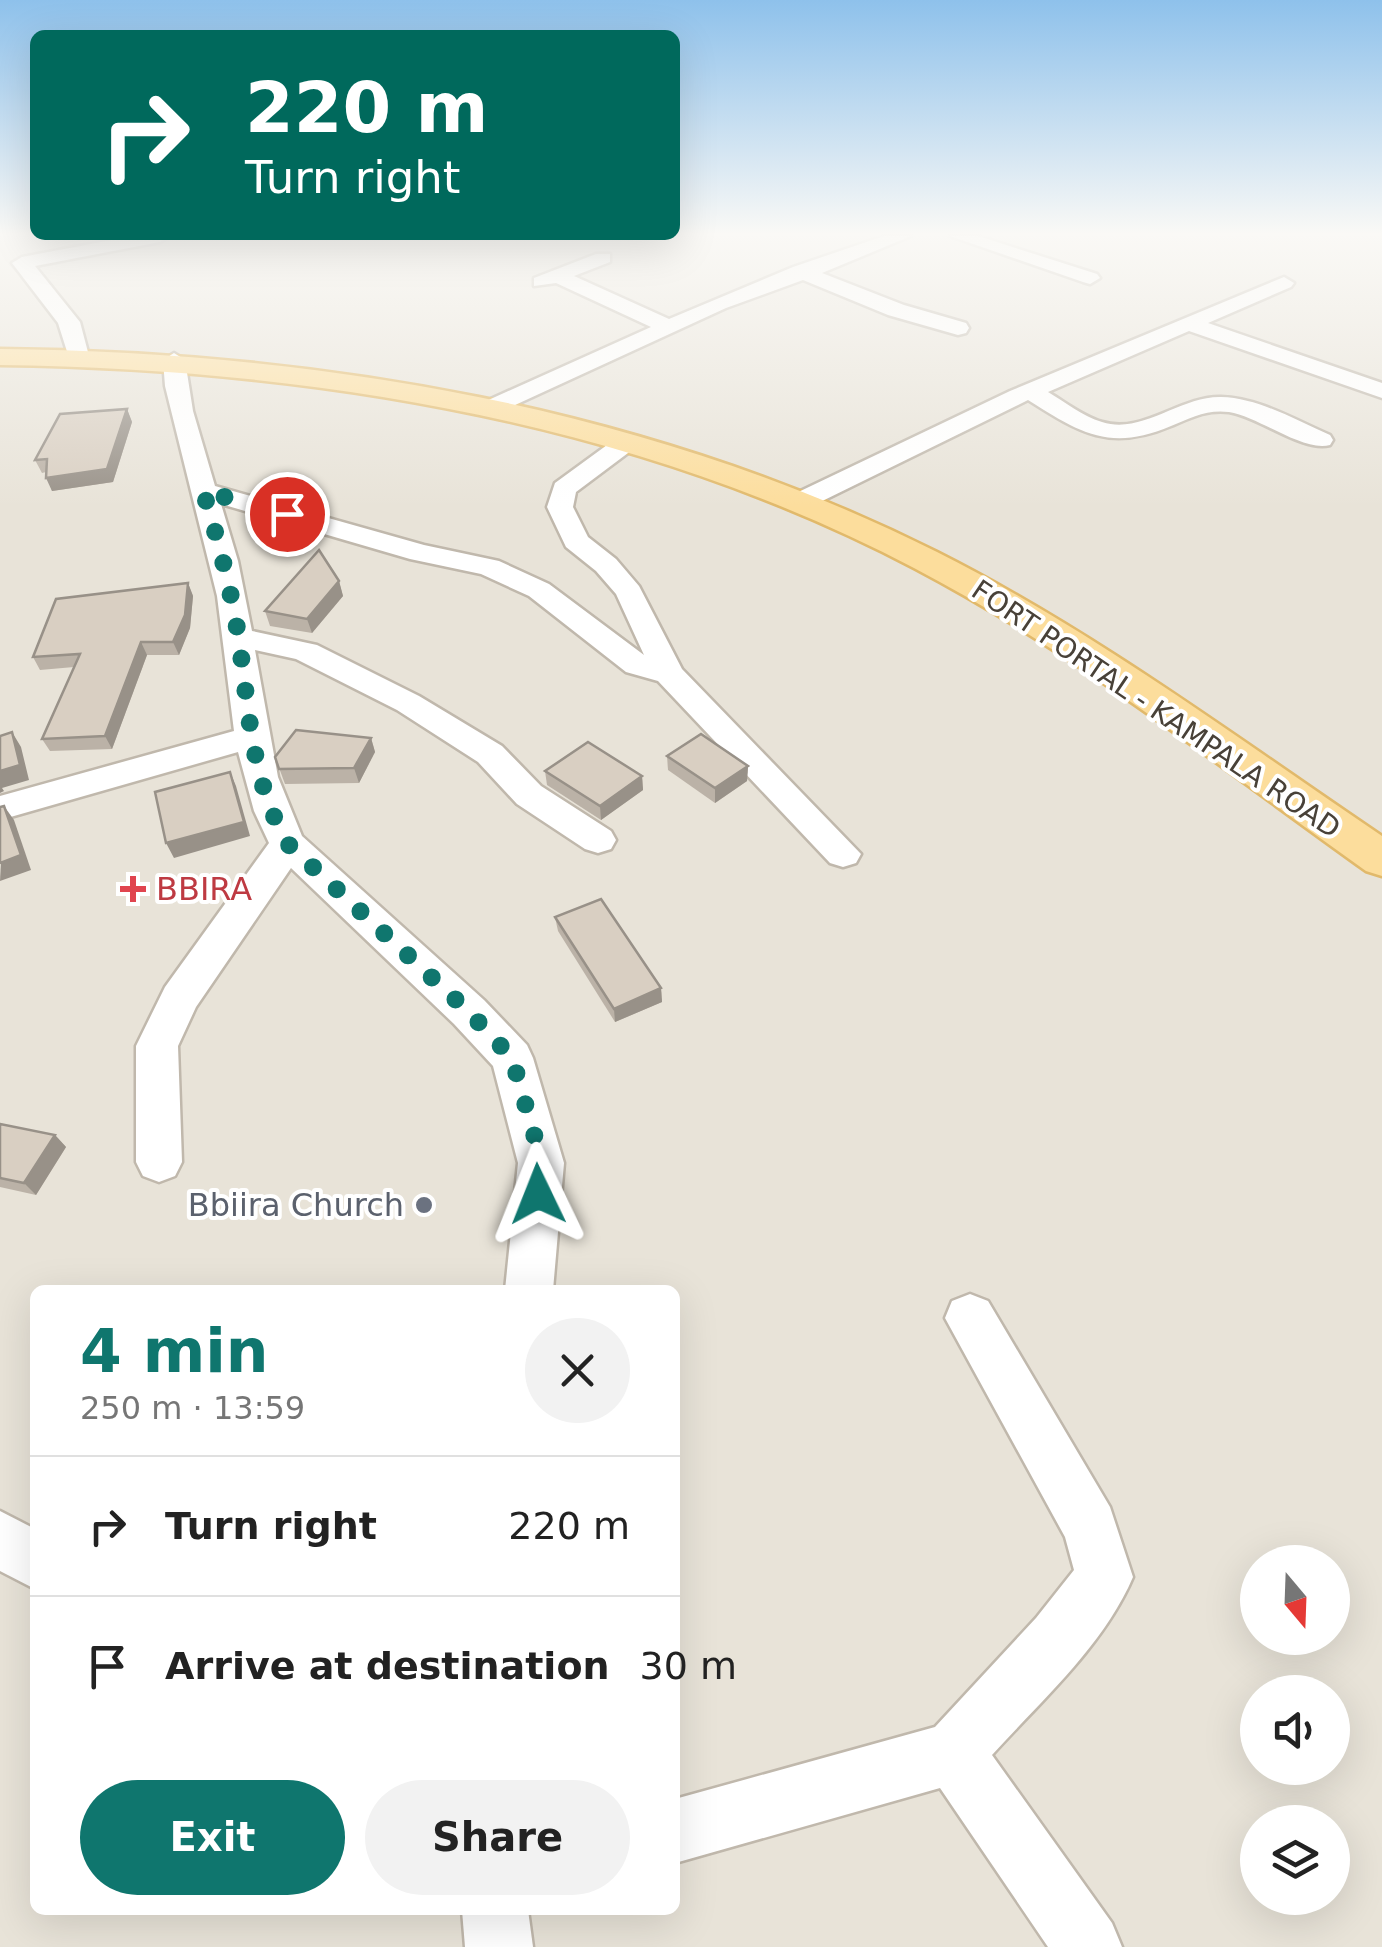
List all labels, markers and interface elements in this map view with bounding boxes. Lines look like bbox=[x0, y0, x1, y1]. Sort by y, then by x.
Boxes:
text: 220 m bbox=[245, 67, 488, 149]
icon: right bbox=[80, 70, 210, 200]
text: Turn right bbox=[245, 151, 460, 204]
pin bbox=[245, 472, 330, 557]
icon: arrive bbox=[260, 487, 315, 542]
street label: FORT PORTAL - KAMPALA ROAD bbox=[966, 573, 1346, 845]
place label: BBIRA bbox=[156, 870, 252, 908]
marker: BBIRA bbox=[120, 876, 146, 902]
position arrow bbox=[486, 1142, 590, 1246]
place label: Bbiira Church bbox=[188, 1186, 404, 1224]
marker: Bbiira Church bbox=[413, 1194, 435, 1216]
text: 4 min bbox=[80, 1316, 268, 1386]
button: close bbox=[525, 1318, 630, 1423]
text: 250 m · 13:59 bbox=[80, 1389, 305, 1427]
icon: right bbox=[80, 1499, 135, 1554]
text: Turn right bbox=[165, 1504, 377, 1548]
text: 220 m bbox=[508, 1504, 630, 1548]
north arrow bbox=[1240, 1545, 1350, 1655]
map controls bbox=[1240, 1545, 1350, 1915]
icon: arrive bbox=[80, 1639, 135, 1694]
text: Arrive at destination bbox=[165, 1644, 610, 1688]
text: 30 m bbox=[640, 1644, 737, 1688]
button: sound bbox=[1240, 1675, 1350, 1785]
button: Exit bbox=[80, 1780, 345, 1895]
button: Share bbox=[365, 1780, 630, 1895]
button: layers bbox=[1240, 1805, 1350, 1915]

